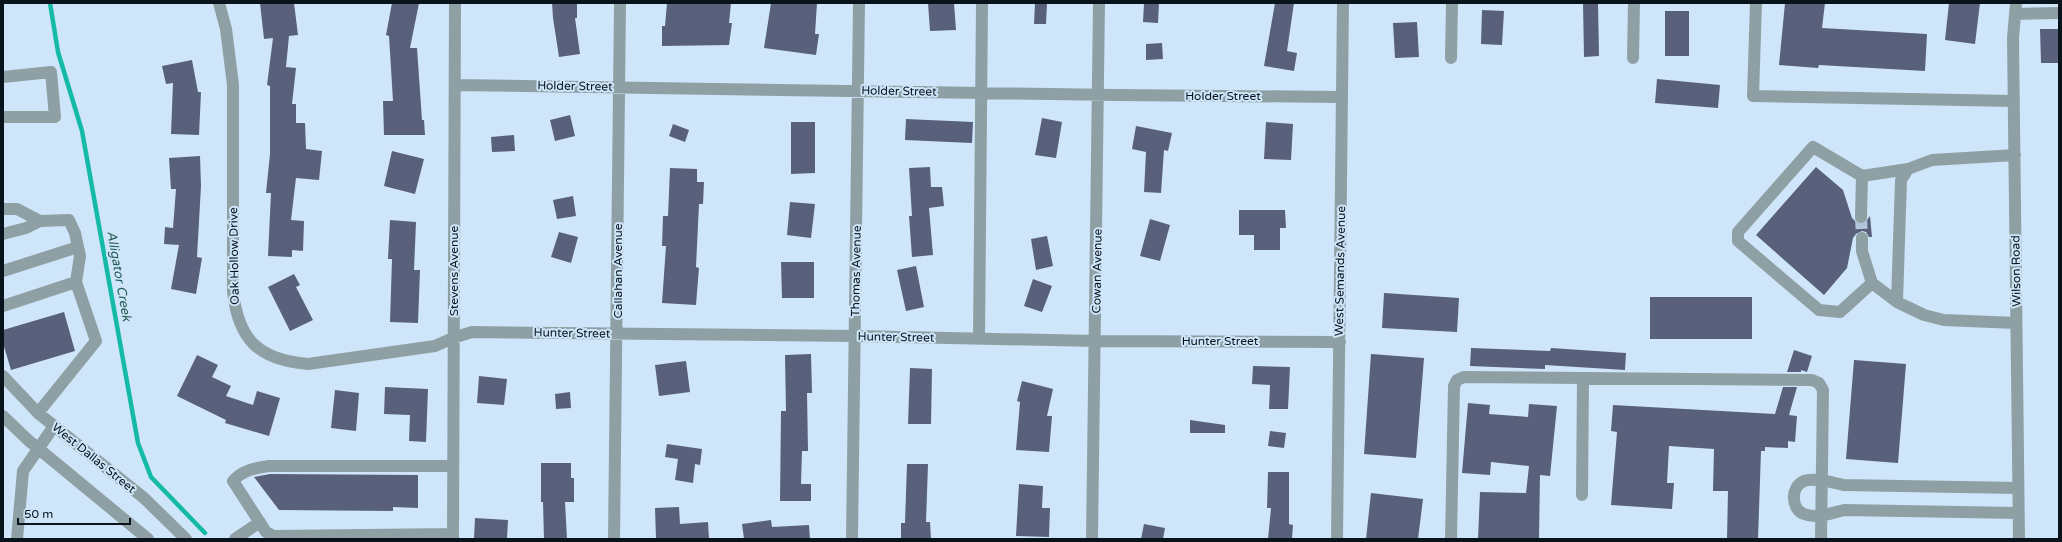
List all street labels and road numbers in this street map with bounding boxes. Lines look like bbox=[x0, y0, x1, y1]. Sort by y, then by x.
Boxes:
street label: Holder Street bbox=[537, 78, 613, 94]
street label: Holder Street bbox=[861, 83, 937, 99]
street label: Holder Street bbox=[1185, 89, 1261, 103]
street label: West Semands Avenue bbox=[1332, 205, 1348, 336]
street label: Oak Hollow Drive bbox=[226, 207, 242, 305]
street label: Callahan Avenue bbox=[611, 223, 625, 319]
street label: Thomas Avenue bbox=[848, 225, 864, 317]
street label: Stevens Avenue bbox=[447, 226, 461, 316]
street label: Cowan Avenue bbox=[1089, 228, 1105, 314]
street label: Wilson Road bbox=[2008, 235, 2024, 307]
street label: Hunter Street bbox=[534, 325, 611, 341]
street label: Hunter Street bbox=[858, 329, 935, 345]
street label: Hunter Street bbox=[1182, 334, 1259, 348]
street label: West Dallas Street bbox=[49, 420, 139, 496]

